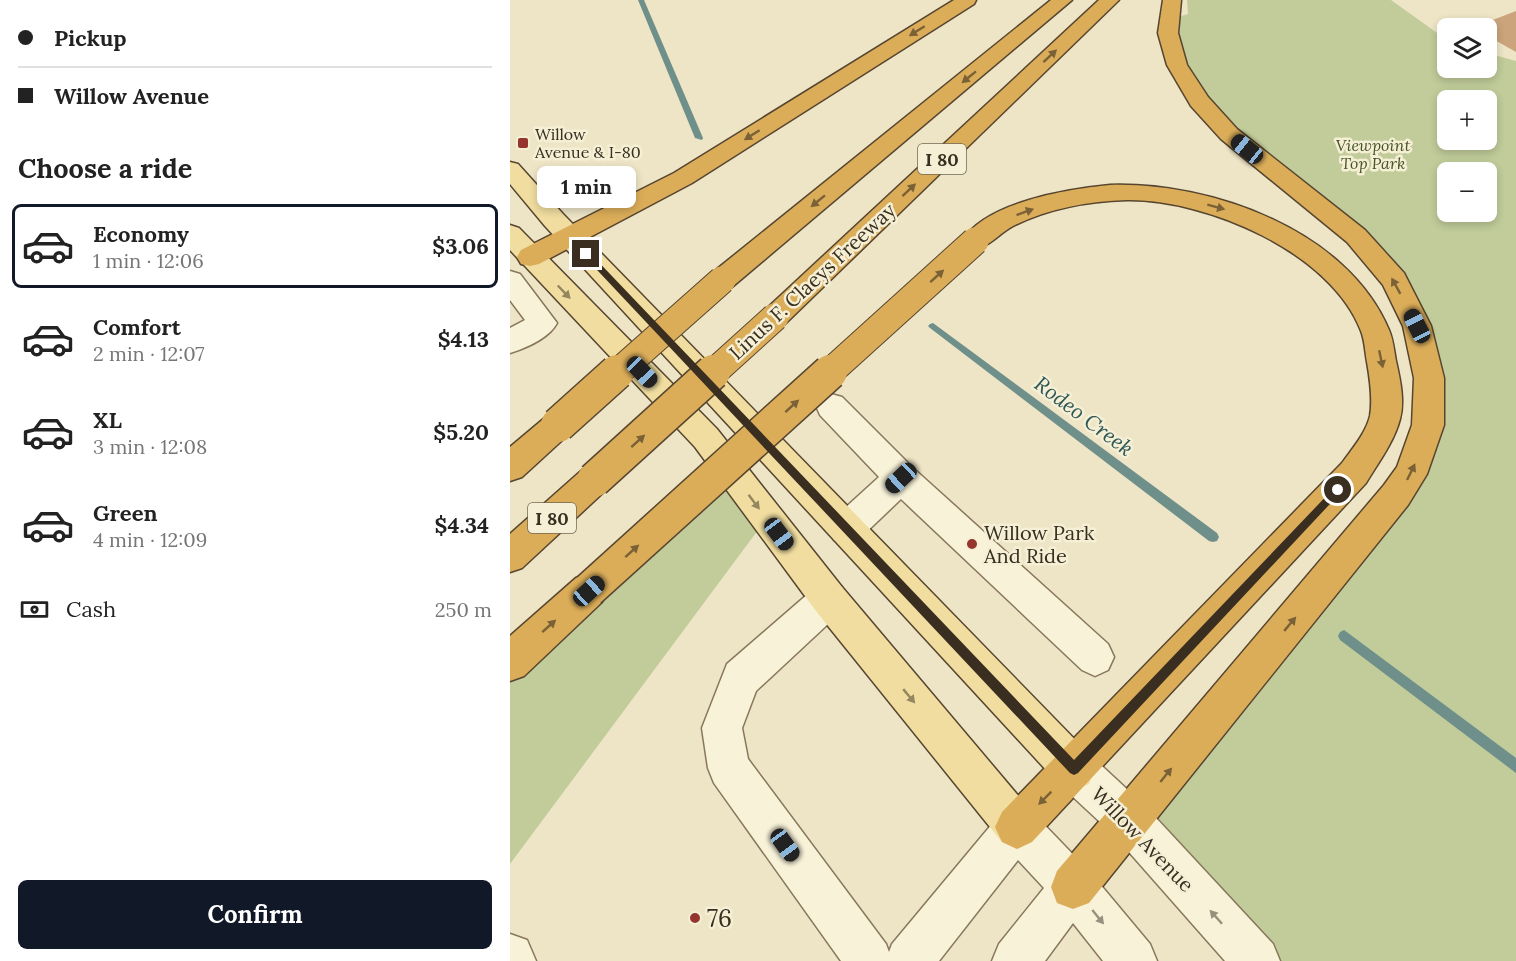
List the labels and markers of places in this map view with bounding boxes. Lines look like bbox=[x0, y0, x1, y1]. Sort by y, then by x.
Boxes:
place label: Willow Avenue & I-80 bbox=[534, 124, 641, 162]
marker: Willow Avenue & I-80 bbox=[516, 136, 530, 150]
place label: Willow Park And Ride bbox=[983, 520, 1095, 568]
marker: Willow Park And Ride bbox=[965, 537, 979, 551]
place label: 76 bbox=[707, 903, 732, 934]
marker: 76 bbox=[688, 911, 702, 925]

